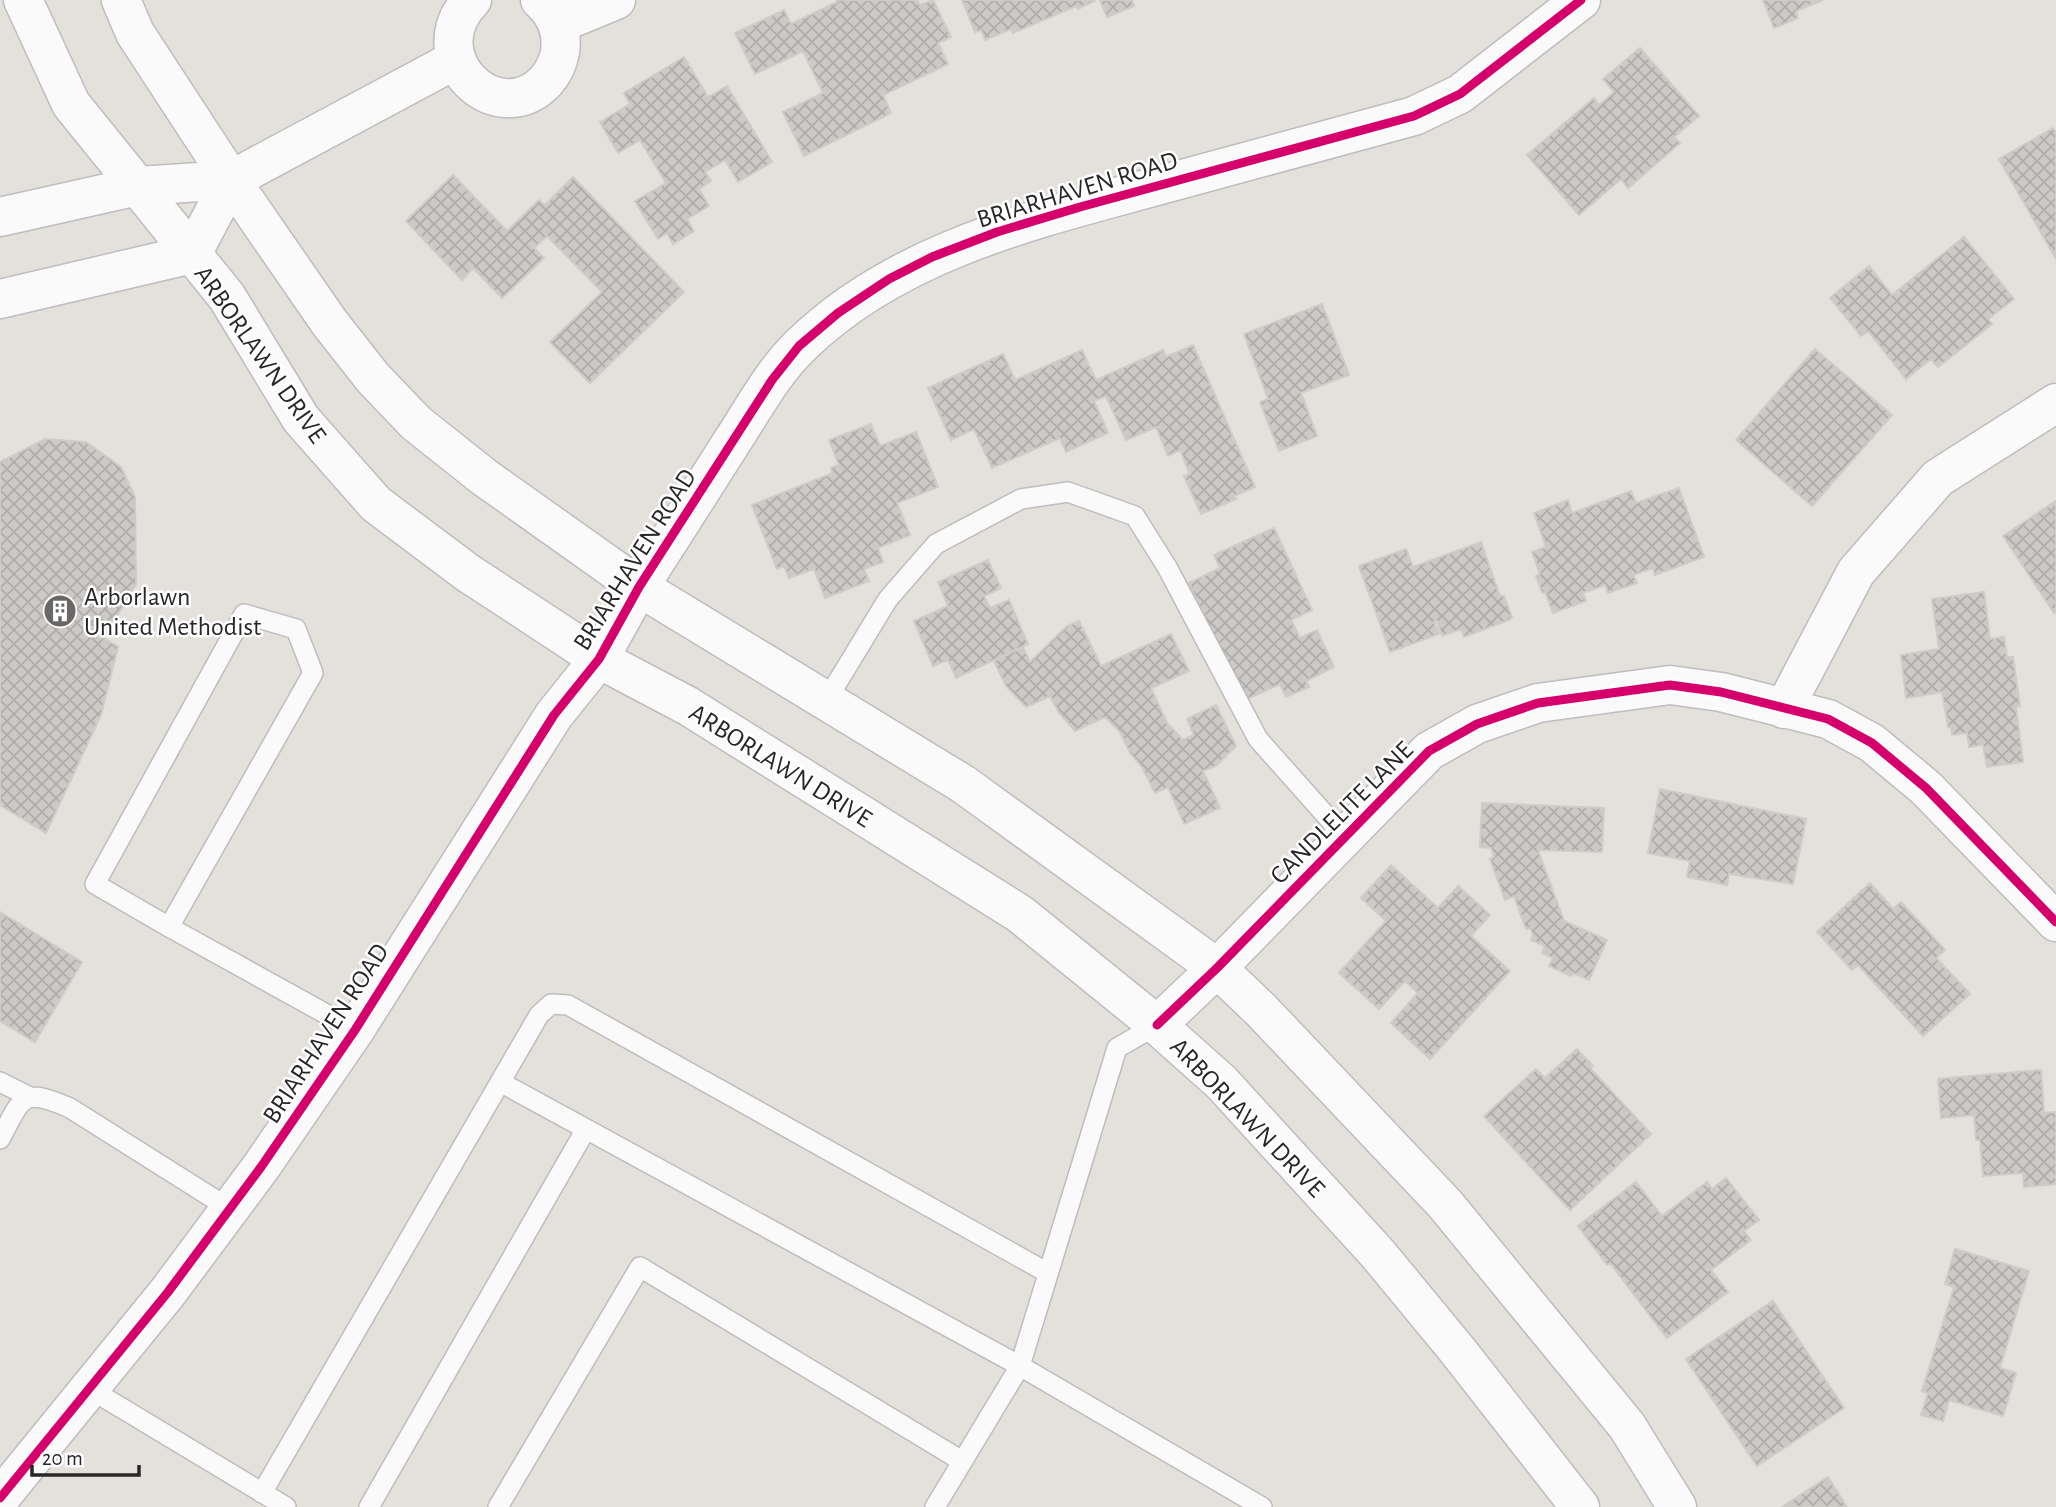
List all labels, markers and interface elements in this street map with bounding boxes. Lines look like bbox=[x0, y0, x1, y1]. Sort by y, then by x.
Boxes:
street label: BRIARHAVEN ROAD bbox=[974, 147, 1181, 233]
street label: ARBORLAWN DRIVE bbox=[189, 261, 331, 448]
street label: BRIARHAVEN ROAD bbox=[569, 464, 701, 655]
place label: Arborlawn United Methodist bbox=[84, 584, 261, 640]
building icon: Arborlawn United Methodist bbox=[41, 592, 79, 630]
street label: ARBORLAWN DRIVE bbox=[685, 699, 876, 832]
street label: CANDLELITE LANE bbox=[1265, 736, 1418, 889]
street label: BRIARHAVEN ROAD bbox=[258, 939, 394, 1128]
street label: ARBORLAWN DRIVE bbox=[1165, 1033, 1330, 1202]
scale bar bbox=[32, 1434, 138, 1478]
text: 20 m bbox=[42, 1448, 83, 1469]

